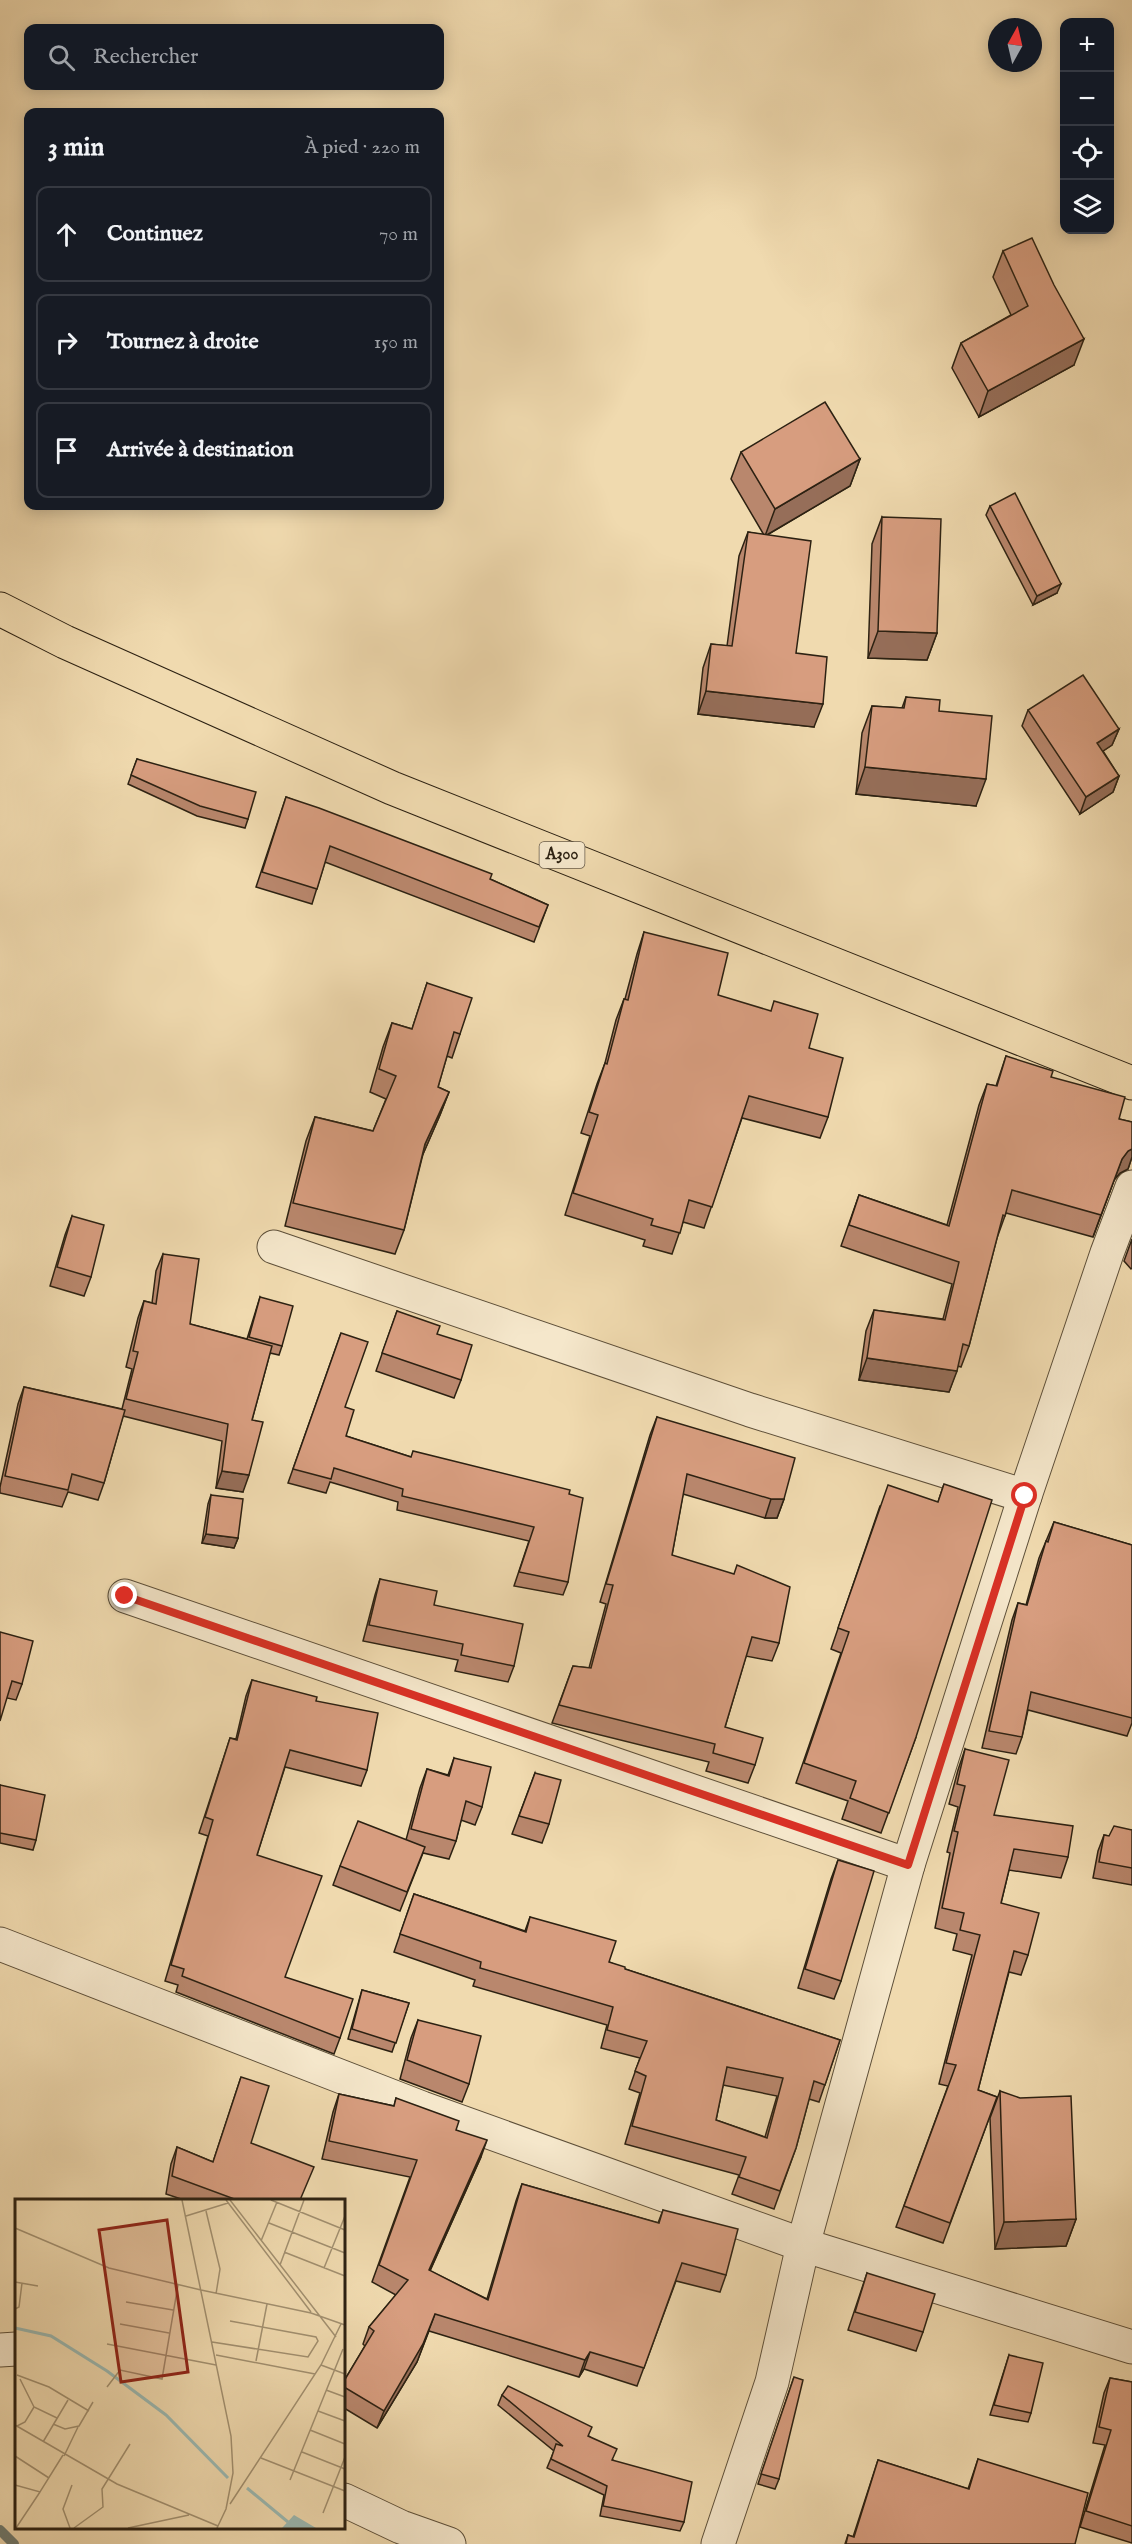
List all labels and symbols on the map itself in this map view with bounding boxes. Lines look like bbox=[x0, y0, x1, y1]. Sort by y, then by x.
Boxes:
north arrow bbox=[988, 18, 1042, 72]
road number: A300 bbox=[540, 842, 584, 868]
route start bbox=[1011, 1482, 1037, 1508]
route end bbox=[111, 1582, 137, 1608]
inset map bbox=[15, 2199, 345, 2529]

